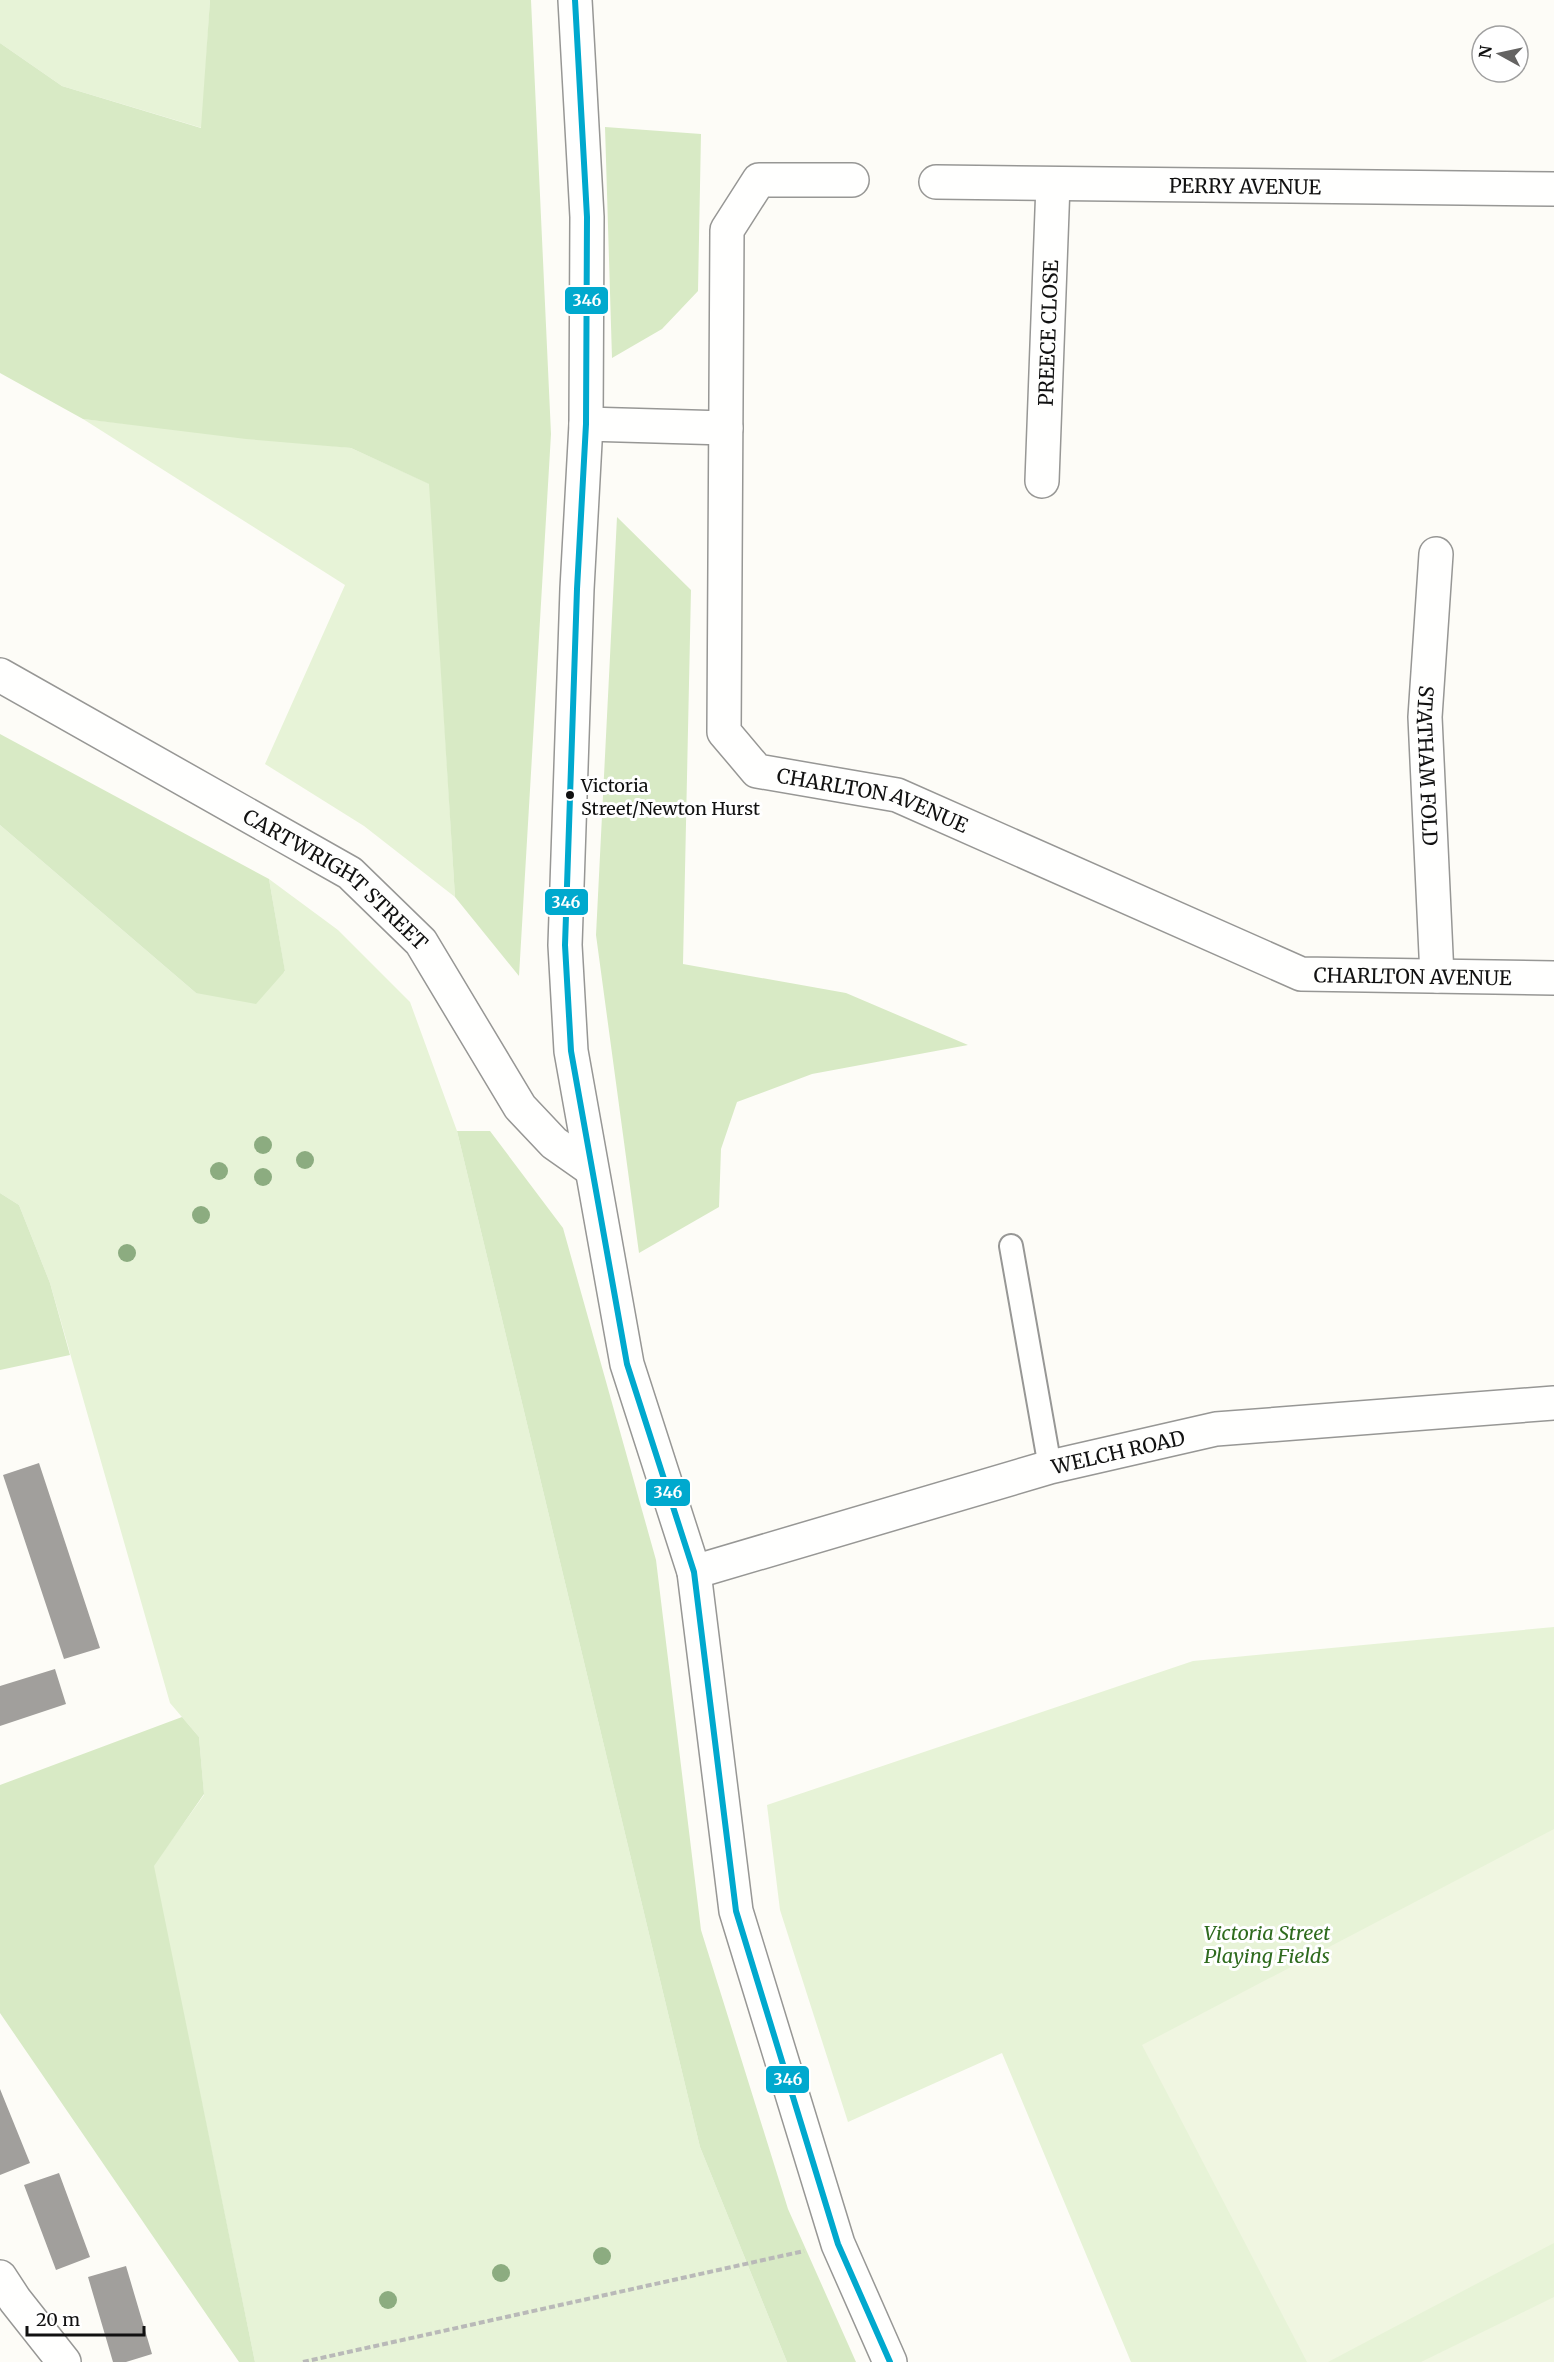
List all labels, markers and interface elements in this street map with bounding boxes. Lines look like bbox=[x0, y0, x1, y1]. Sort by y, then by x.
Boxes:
north arrow bbox=[1470, 24, 1530, 84]
text: N bbox=[1474, 44, 1496, 60]
street label: PERRY AVENUE bbox=[1169, 172, 1322, 199]
street label: PREECE CLOSE bbox=[1032, 259, 1063, 407]
line badge: 346 bbox=[564, 286, 609, 315]
text: 346 bbox=[573, 290, 602, 310]
street label: STATHAM FOLD bbox=[1412, 685, 1443, 846]
street label: CHARLTON AVENUE bbox=[775, 762, 972, 838]
place label: Victoria Street/Newton Hurst bbox=[580, 774, 760, 820]
marker: Victoria Street/Newton Hurst bbox=[564, 789, 576, 801]
street label: CARTWRIGHT STREET bbox=[239, 803, 433, 955]
line badge: 346 bbox=[544, 888, 589, 916]
text: 346 bbox=[552, 892, 581, 912]
street label: CHARLTON AVENUE bbox=[1313, 962, 1512, 990]
street label: WELCH ROAD bbox=[1048, 1424, 1187, 1479]
line badge: 346 bbox=[645, 1478, 691, 1507]
text: 346 bbox=[654, 1482, 683, 1502]
park label: Victoria Street Playing Fields bbox=[1204, 1920, 1330, 1968]
line badge: 346 bbox=[765, 2065, 810, 2094]
text: 346 bbox=[774, 2069, 803, 2089]
scale bar bbox=[27, 2299, 144, 2337]
text: 20 m bbox=[36, 2308, 80, 2331]

